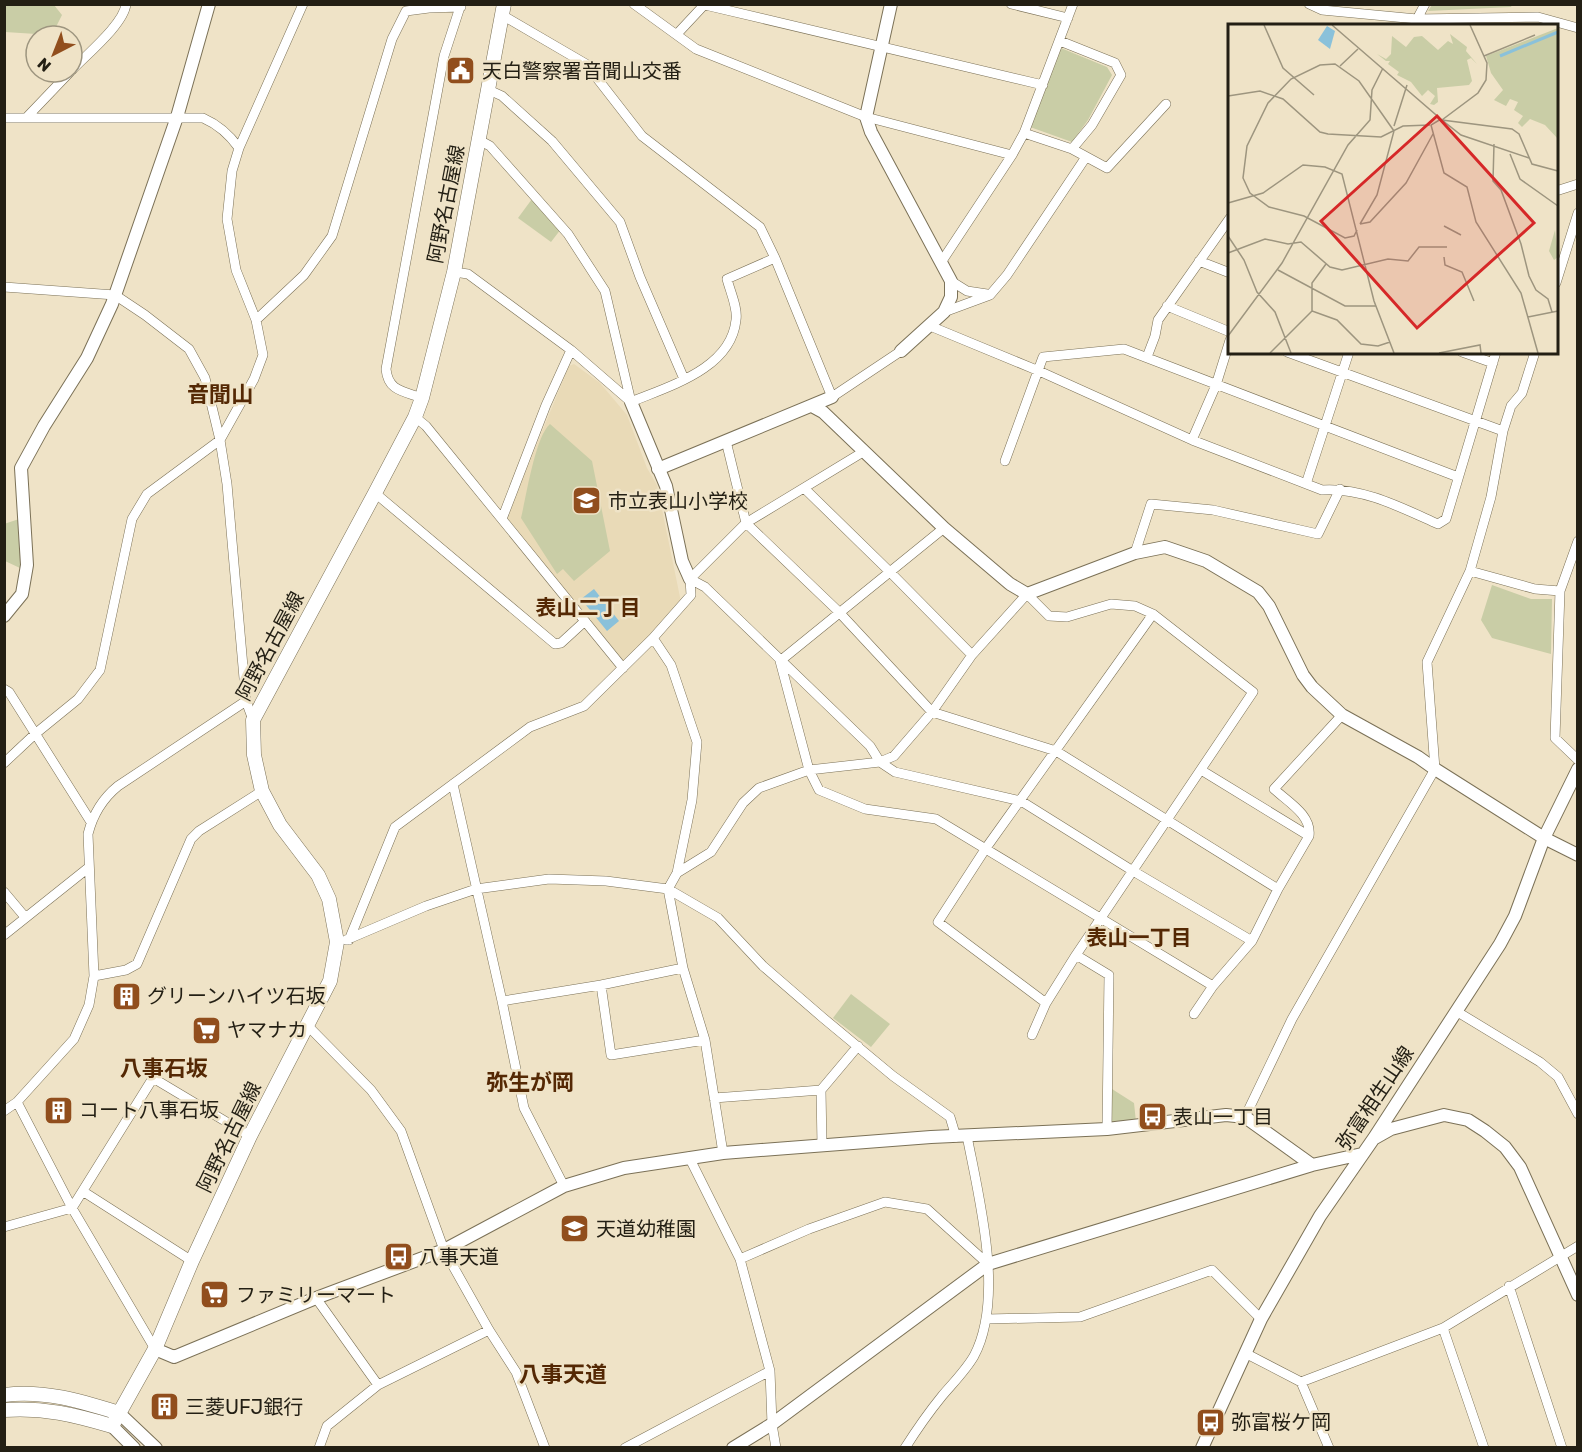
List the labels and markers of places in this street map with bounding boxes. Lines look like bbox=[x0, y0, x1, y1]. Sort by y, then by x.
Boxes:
public building icon: 天白警察署音聞山交番 bbox=[445, 55, 477, 87]
place label: 天白警察署音聞山交番 bbox=[482, 59, 682, 83]
school or university icon: 市立表山小学校 bbox=[571, 485, 603, 517]
place label: 市立表山小学校 bbox=[608, 489, 748, 513]
building icon: グリーンハイツ石坂 bbox=[110, 980, 142, 1012]
place label: グリーンハイツ石坂 bbox=[147, 984, 326, 1008]
supermarket icon: ヤマナカ bbox=[190, 1014, 222, 1046]
place label: ヤマナカ bbox=[227, 1018, 307, 1042]
building icon: コート八事石坂 bbox=[42, 1094, 74, 1126]
place label: コート八事石坂 bbox=[79, 1098, 219, 1122]
bus stop icon: 表山一丁目 bbox=[1136, 1101, 1168, 1133]
place label: 表山一丁目 bbox=[1173, 1105, 1273, 1129]
school or university icon: 天道幼稚園 bbox=[559, 1213, 591, 1245]
place label: 天道幼稚園 bbox=[596, 1217, 696, 1241]
bus stop icon: 八事天道 bbox=[382, 1241, 414, 1273]
place label: 八事天道 bbox=[419, 1245, 499, 1269]
supermarket icon: ファミリーマート bbox=[199, 1279, 231, 1311]
place label: ファミリーマート bbox=[236, 1283, 396, 1307]
building icon: 三菱UFJ銀行 bbox=[148, 1391, 180, 1423]
place label: 三菱UFJ銀行 bbox=[185, 1395, 303, 1419]
bus stop icon: 弥富桜ケ岡 bbox=[1194, 1406, 1226, 1438]
place label: 弥富桜ケ岡 bbox=[1231, 1410, 1331, 1434]

